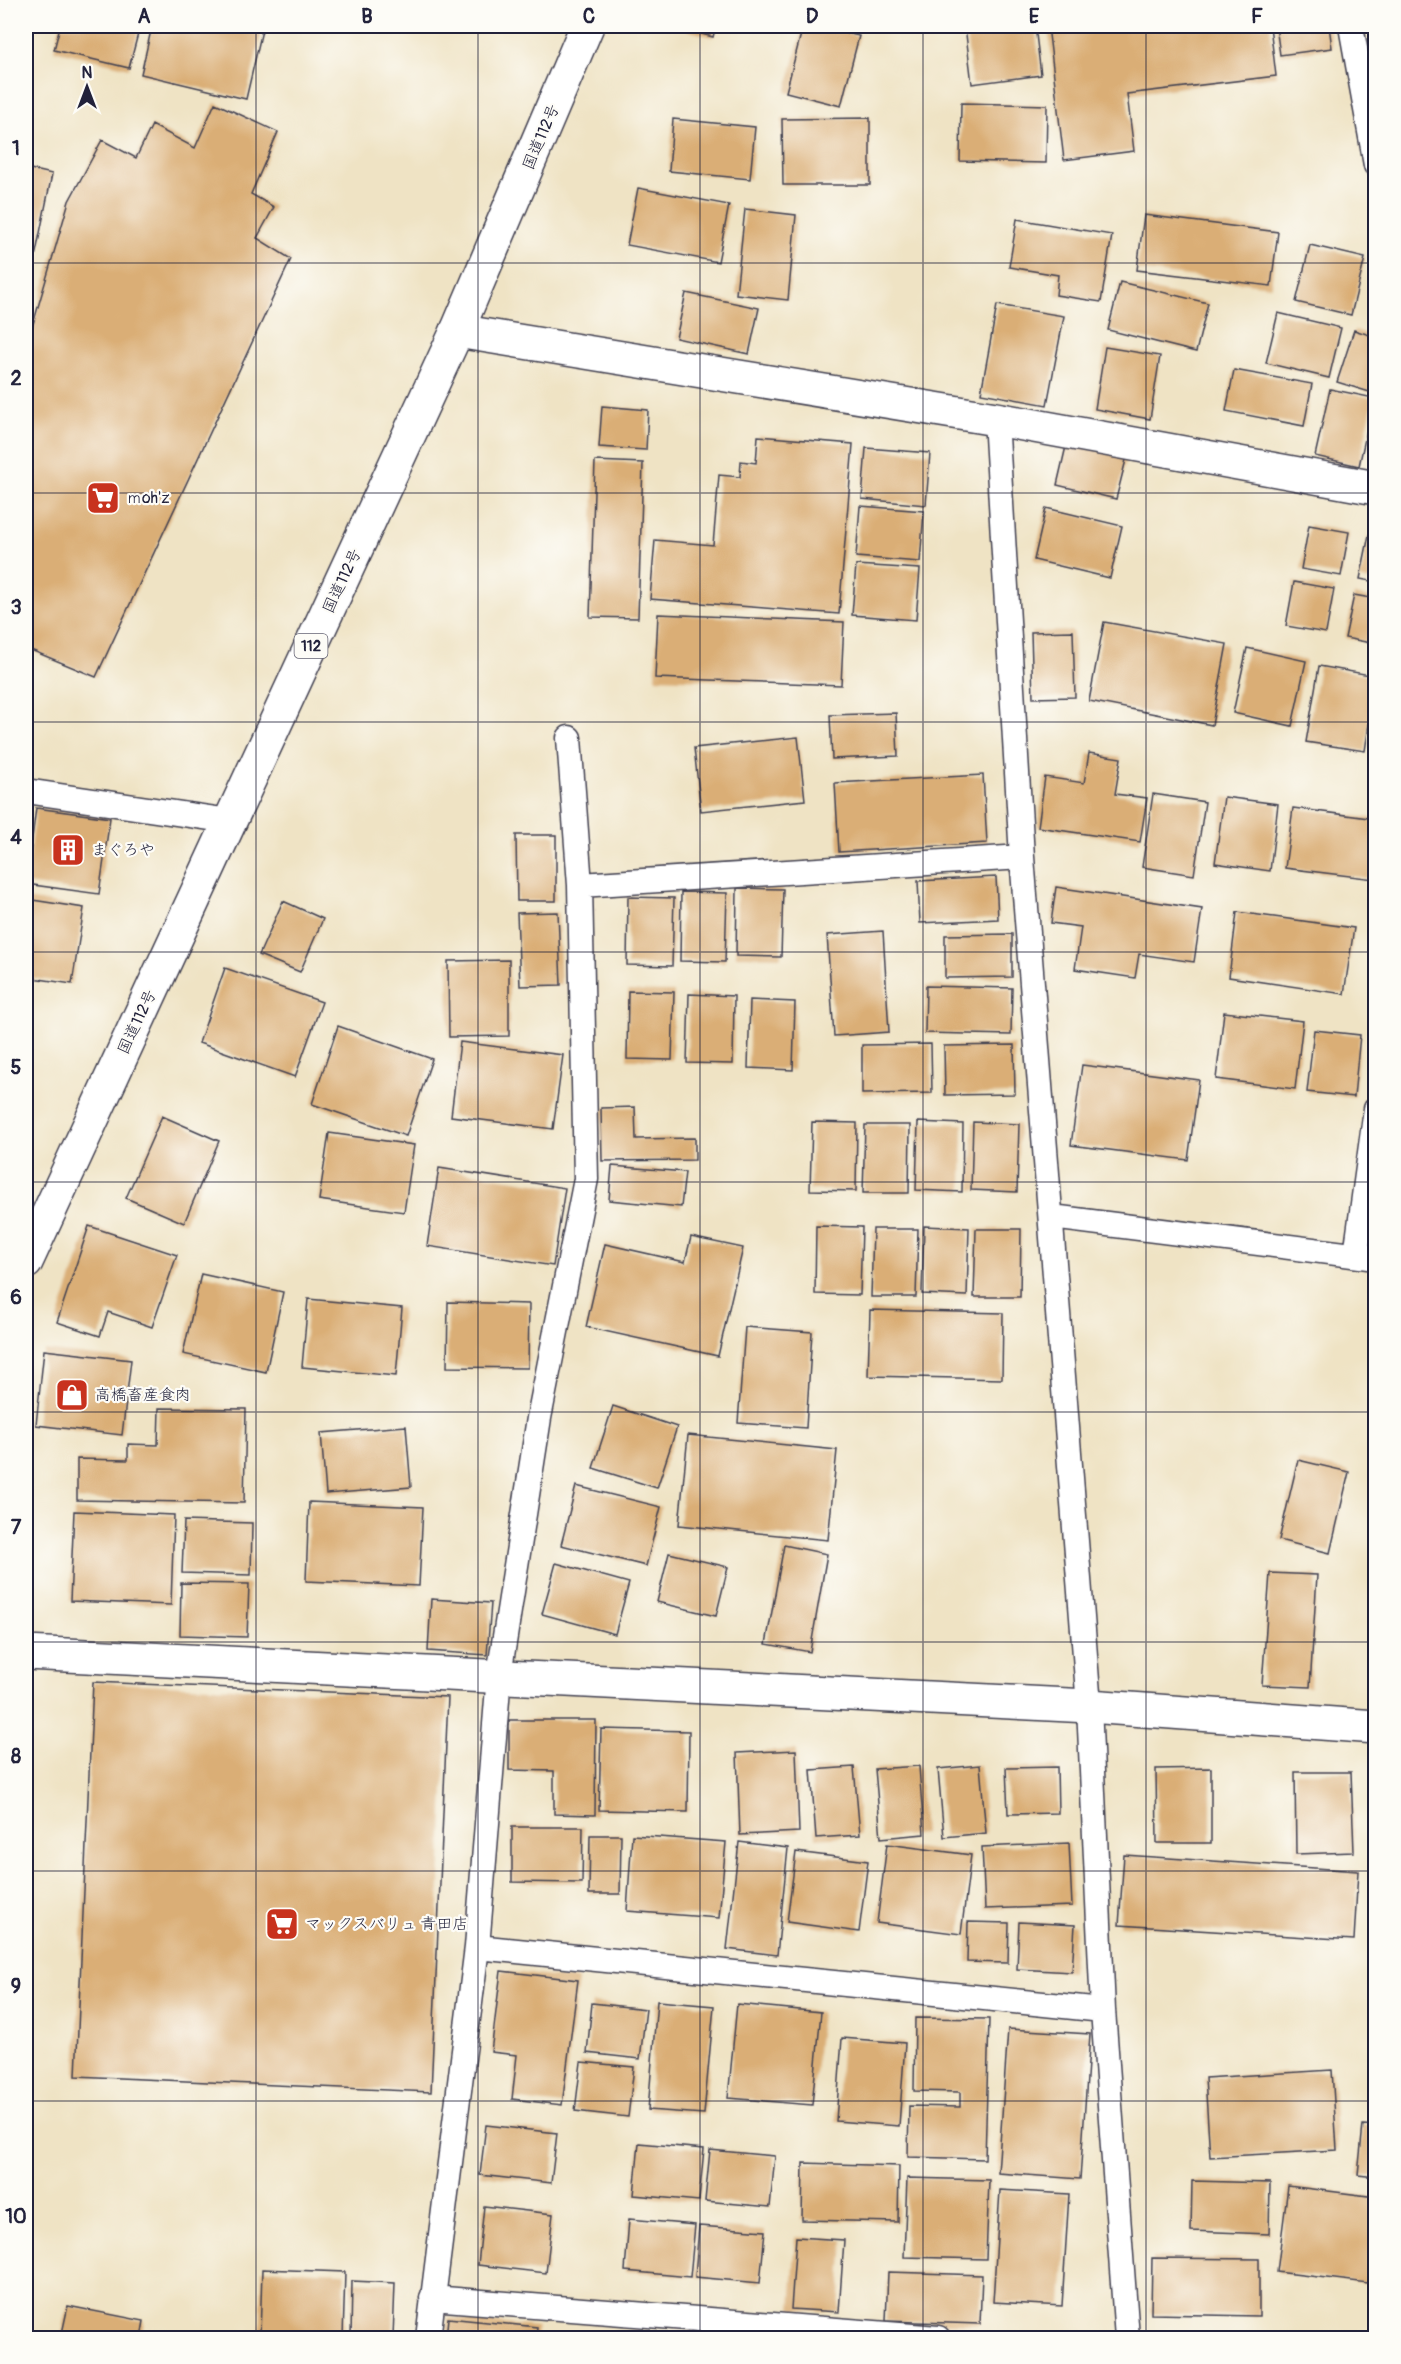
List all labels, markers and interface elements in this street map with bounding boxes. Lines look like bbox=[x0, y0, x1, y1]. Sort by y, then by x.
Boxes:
text: A bbox=[138, 4, 151, 29]
text: B bbox=[361, 4, 373, 29]
text: C bbox=[583, 4, 595, 29]
text: D bbox=[806, 4, 819, 29]
text: E bbox=[1029, 4, 1040, 29]
text: F bbox=[1251, 4, 1263, 29]
north arrow bbox=[57, 57, 117, 117]
text: N bbox=[82, 63, 93, 83]
street label: 国道112号 bbox=[518, 101, 564, 173]
text: 1 bbox=[12, 136, 20, 161]
text: 2 bbox=[10, 366, 22, 391]
supermarket icon: ｍoh'z bbox=[85, 480, 121, 516]
place label: ｍoh'z bbox=[126, 488, 170, 508]
street label: 国道112号 bbox=[318, 545, 366, 617]
text: 3 bbox=[10, 595, 22, 620]
road number: 112 bbox=[294, 634, 328, 658]
text: 4 bbox=[10, 825, 22, 850]
building icon: まぐろや bbox=[50, 832, 86, 868]
place label: まぐろや bbox=[91, 840, 155, 860]
street label: 国道112号 bbox=[113, 986, 161, 1058]
text: 5 bbox=[11, 1055, 22, 1080]
text: 6 bbox=[10, 1285, 22, 1310]
shop icon: 高橋畜産食肉 bbox=[54, 1377, 90, 1413]
place label: 高橋畜産食肉 bbox=[95, 1385, 191, 1405]
text: 7 bbox=[11, 1515, 22, 1540]
text: 8 bbox=[11, 1744, 21, 1769]
supermarket icon: マックスバリュ 青田店 bbox=[264, 1906, 300, 1942]
place label: マックスバリュ 青田店 bbox=[305, 1914, 468, 1934]
text: 9 bbox=[11, 1974, 21, 1999]
text: 10 bbox=[5, 2204, 27, 2229]

